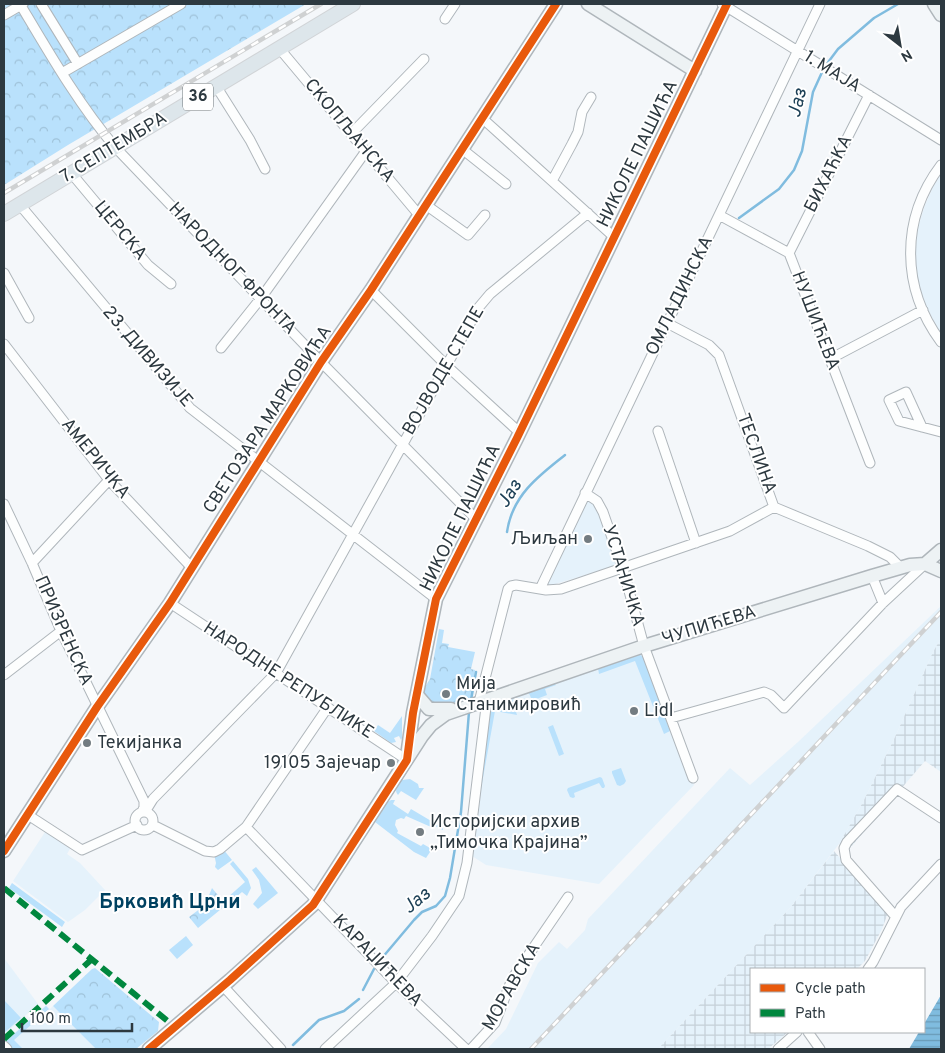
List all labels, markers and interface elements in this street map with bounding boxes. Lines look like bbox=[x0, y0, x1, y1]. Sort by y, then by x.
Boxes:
north arrow bbox=[875, 20, 925, 70]
text: N bbox=[897, 45, 915, 65]
street label: 1. МАЈА bbox=[799, 46, 865, 98]
street label: СКОПЉАНСКА bbox=[299, 74, 399, 188]
street label: НИКОЛЕ ПАШИЋА bbox=[592, 77, 684, 231]
road number: 36 bbox=[183, 84, 213, 110]
water label: Јаз bbox=[783, 85, 813, 120]
street label: 7. СЕПТЕМБРА bbox=[56, 107, 172, 189]
street label: БИХАЋКА bbox=[800, 131, 858, 217]
street label: ЦЕРСКА bbox=[88, 196, 152, 266]
street label: НАРОДНОГ ФРОНТА bbox=[163, 198, 301, 340]
street label: ОМЛАДИНСКА bbox=[641, 233, 719, 359]
street label: НУШИЋЕВА bbox=[786, 268, 844, 374]
street label: 23. ДИВИЗИЈЕ bbox=[97, 302, 197, 412]
street label: ВОЈВОДЕ СТЕПЕ bbox=[398, 302, 490, 440]
street label: СВЕТОЗАРА МАРКОВИЋА bbox=[199, 322, 337, 518]
street label: ТЕСЛИНА bbox=[731, 411, 781, 497]
street label: АМЕРИЧКА bbox=[55, 414, 135, 504]
street label: НИКОЛЕ ПАШИЋА bbox=[415, 441, 507, 595]
water label: Јаз bbox=[492, 475, 528, 513]
street label: УСТАНИЧКА bbox=[597, 523, 649, 629]
place label: Љиљан bbox=[511, 528, 578, 551]
marker: Љиљан bbox=[582, 533, 594, 545]
street label: ПРИЗРЕНСКА bbox=[29, 573, 97, 689]
street label: ЧУПИЋЕВА bbox=[659, 601, 759, 651]
street label: НАРОДНЕ РЕПУБЛИКЕ bbox=[198, 617, 378, 745]
place label: Мија Станимировић bbox=[456, 673, 581, 717]
marker: Мија Станимировић bbox=[440, 688, 452, 700]
place label: Lidl bbox=[644, 700, 673, 723]
marker: Lidl bbox=[628, 705, 640, 717]
place label: Текијанка bbox=[97, 732, 182, 755]
marker: Текијанка bbox=[81, 737, 93, 749]
place label: 19105 Зајечар bbox=[264, 752, 381, 775]
marker: 19105 Зајечар bbox=[385, 757, 397, 769]
place label: Историјски архив „Тимочка Крајина” bbox=[430, 811, 588, 855]
marker: Историјски архив „Тимочка Крајина” bbox=[414, 826, 426, 838]
water label: Јаз bbox=[398, 882, 436, 920]
district label: Брковић Црни bbox=[99, 890, 241, 916]
street label: КАРАЏИЋЕВА bbox=[327, 910, 427, 1012]
street label: МОРАВСКА bbox=[478, 939, 546, 1035]
legend bbox=[750, 968, 925, 1033]
text: Cycle path bbox=[795, 980, 866, 999]
scale bar bbox=[22, 1000, 132, 1032]
text: Path bbox=[795, 1005, 826, 1024]
text: 100 m bbox=[30, 1010, 71, 1029]

